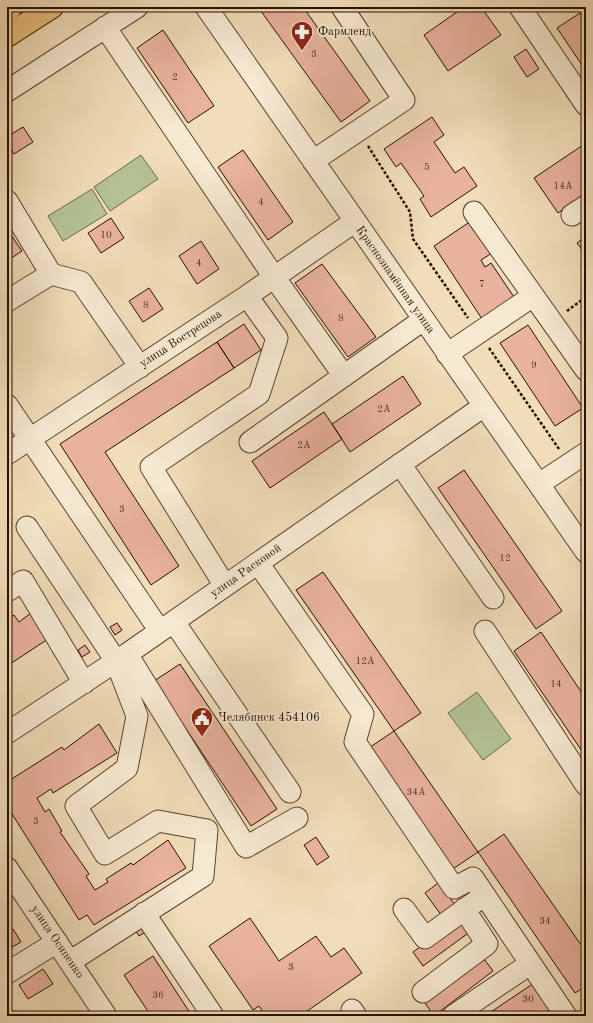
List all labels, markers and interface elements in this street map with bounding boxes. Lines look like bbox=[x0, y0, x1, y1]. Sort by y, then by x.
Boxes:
pharmacy icon: Фармленд bbox=[289, 19, 315, 52]
place label: Фармленд bbox=[318, 26, 371, 38]
house number: 3 bbox=[311, 49, 317, 59]
house number: 2 bbox=[172, 72, 178, 82]
house number: 5 bbox=[424, 162, 430, 172]
house number: 14А bbox=[553, 181, 573, 191]
house number: 4 bbox=[258, 197, 264, 207]
street label: Краснознамённая улица bbox=[353, 224, 437, 336]
house number: 10 bbox=[100, 230, 112, 240]
house number: 4 bbox=[196, 258, 202, 268]
house number: 7 bbox=[479, 279, 485, 289]
house number: 8 bbox=[143, 300, 149, 310]
street label: улица Вострецова bbox=[138, 308, 224, 370]
house number: 8 bbox=[338, 313, 344, 323]
house number: 9 bbox=[531, 360, 537, 370]
house number: 2А bbox=[377, 404, 391, 414]
house number: 2А bbox=[297, 440, 311, 450]
house number: 3 bbox=[119, 504, 125, 514]
street label: улица Расковой bbox=[208, 542, 284, 600]
house number: 12 bbox=[499, 553, 511, 563]
house number: 12А bbox=[355, 656, 375, 666]
house number: 14 bbox=[550, 679, 562, 689]
public building icon: Челябинск 454106 bbox=[189, 705, 215, 738]
place label: Челябинск 454106 bbox=[218, 711, 320, 724]
house number: 34А bbox=[406, 787, 426, 797]
house number: 3 bbox=[33, 816, 39, 826]
street label: улица Осипенко bbox=[28, 903, 86, 981]
house number: 34 bbox=[539, 916, 551, 926]
house number: 3 bbox=[288, 962, 294, 972]
house number: 36 bbox=[152, 990, 164, 1000]
house number: 30 bbox=[522, 994, 534, 1004]

